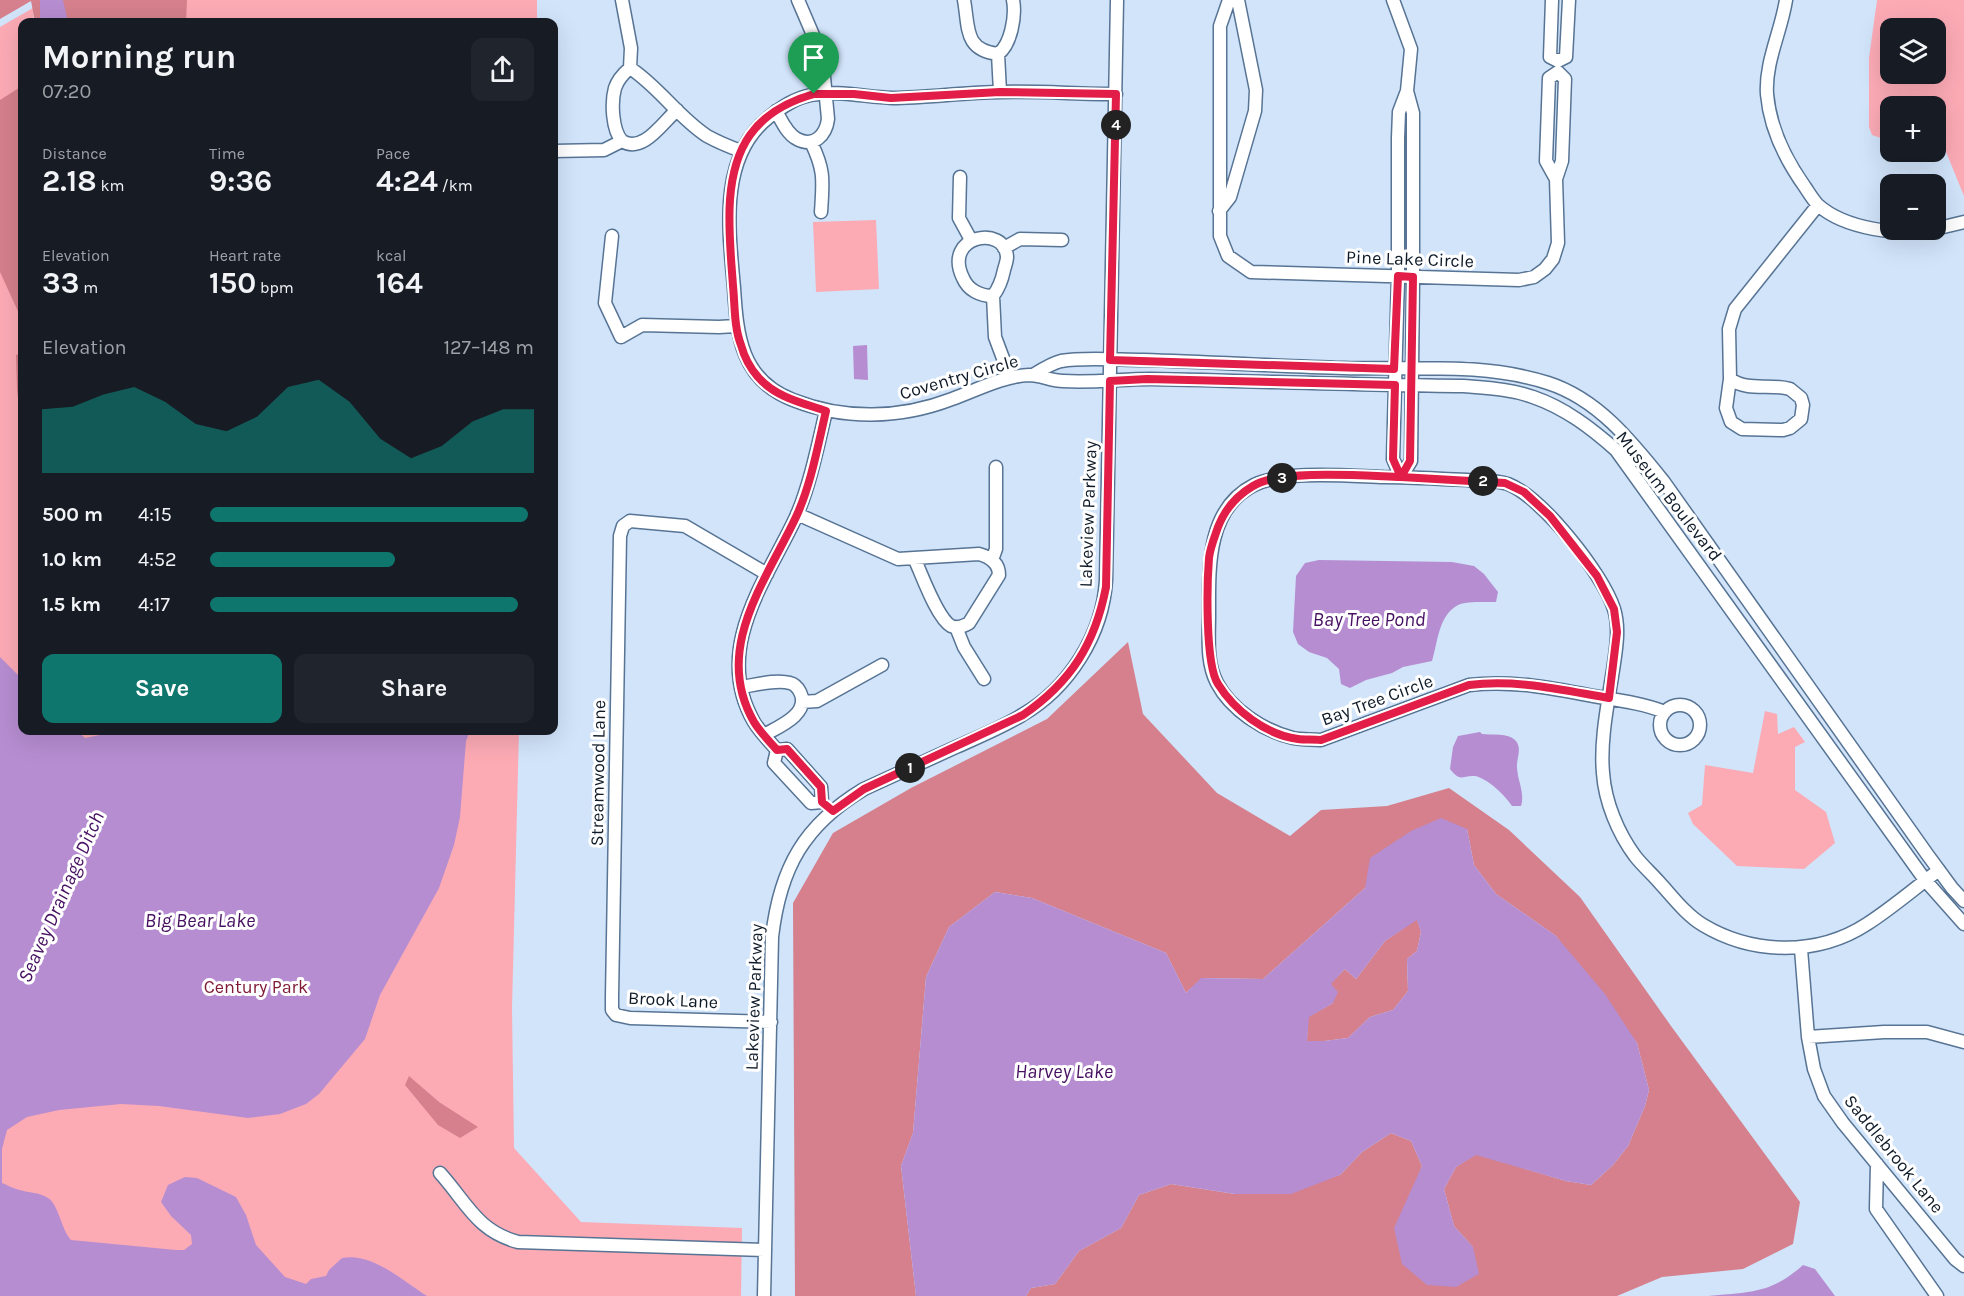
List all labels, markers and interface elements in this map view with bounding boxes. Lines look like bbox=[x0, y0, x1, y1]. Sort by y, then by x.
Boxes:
map controls bbox=[1880, 18, 1946, 240]
button: layers bbox=[1880, 18, 1946, 84]
pin bbox=[788, 32, 839, 94]
text: Morning run bbox=[42, 38, 236, 76]
button: share bbox=[471, 38, 534, 101]
icon: arrive bbox=[797, 41, 830, 74]
text: 07:20 bbox=[42, 80, 91, 103]
button: + bbox=[1880, 96, 1946, 162]
pin: 4 bbox=[1101, 110, 1131, 140]
text: 4 bbox=[1111, 115, 1121, 134]
text: Distance bbox=[42, 144, 107, 163]
text: Time bbox=[209, 144, 245, 163]
text: Pace bbox=[376, 144, 410, 163]
text: 2.18 bbox=[42, 163, 97, 199]
text: 9:36 bbox=[209, 163, 272, 199]
text: 4:24 bbox=[376, 163, 438, 199]
button: − bbox=[1880, 174, 1946, 240]
text: km bbox=[97, 176, 125, 195]
text: /km bbox=[438, 176, 473, 195]
text: Elevation bbox=[42, 246, 110, 265]
text: Heart rate bbox=[209, 246, 281, 265]
text: kcal bbox=[376, 246, 407, 265]
street label: Pine Lake Circle bbox=[1346, 246, 1474, 272]
text: 33 bbox=[42, 265, 79, 301]
text: 150 bbox=[209, 265, 256, 301]
text: 164 bbox=[376, 265, 423, 301]
text: m bbox=[79, 278, 98, 297]
text: bpm bbox=[256, 278, 294, 297]
text: Elevation bbox=[42, 336, 127, 359]
text: 127–148 m bbox=[443, 336, 534, 359]
street label: Coventry Circle bbox=[897, 350, 1021, 404]
street label: Museum Boulevard bbox=[1611, 427, 1727, 565]
street label: Lakeview Parkway bbox=[1074, 440, 1102, 588]
pin: 3 bbox=[1267, 463, 1297, 493]
pin: 2 bbox=[1468, 466, 1498, 496]
text: 3 bbox=[1277, 468, 1287, 487]
text: 2 bbox=[1478, 471, 1488, 490]
text: 500 m bbox=[42, 503, 103, 526]
text: 4:15 bbox=[138, 503, 172, 526]
text: 1.0 km bbox=[42, 548, 102, 571]
text: 4:52 bbox=[138, 548, 177, 571]
text: 1.5 km bbox=[42, 593, 101, 616]
text: 4:17 bbox=[138, 593, 170, 616]
water label: Bay Tree Pond bbox=[1313, 608, 1426, 631]
button: Save bbox=[42, 654, 282, 723]
button: Share bbox=[294, 654, 534, 723]
street label: Bay Tree Circle bbox=[1318, 670, 1436, 730]
street label: Streamwood Lane bbox=[586, 700, 610, 846]
pin: 1 bbox=[895, 753, 925, 783]
text: 1 bbox=[907, 758, 913, 777]
water label: Seavey Drainage Ditch bbox=[13, 808, 109, 986]
water label: Big Bear Lake bbox=[145, 909, 255, 932]
street label: Lakeview Parkway bbox=[740, 923, 768, 1071]
park label: Century Park bbox=[204, 976, 308, 998]
street label: Brook Lane bbox=[627, 987, 719, 1013]
water label: Harvey Lake bbox=[1015, 1060, 1113, 1083]
street label: Saddlebrook Lane bbox=[1839, 1090, 1949, 1218]

